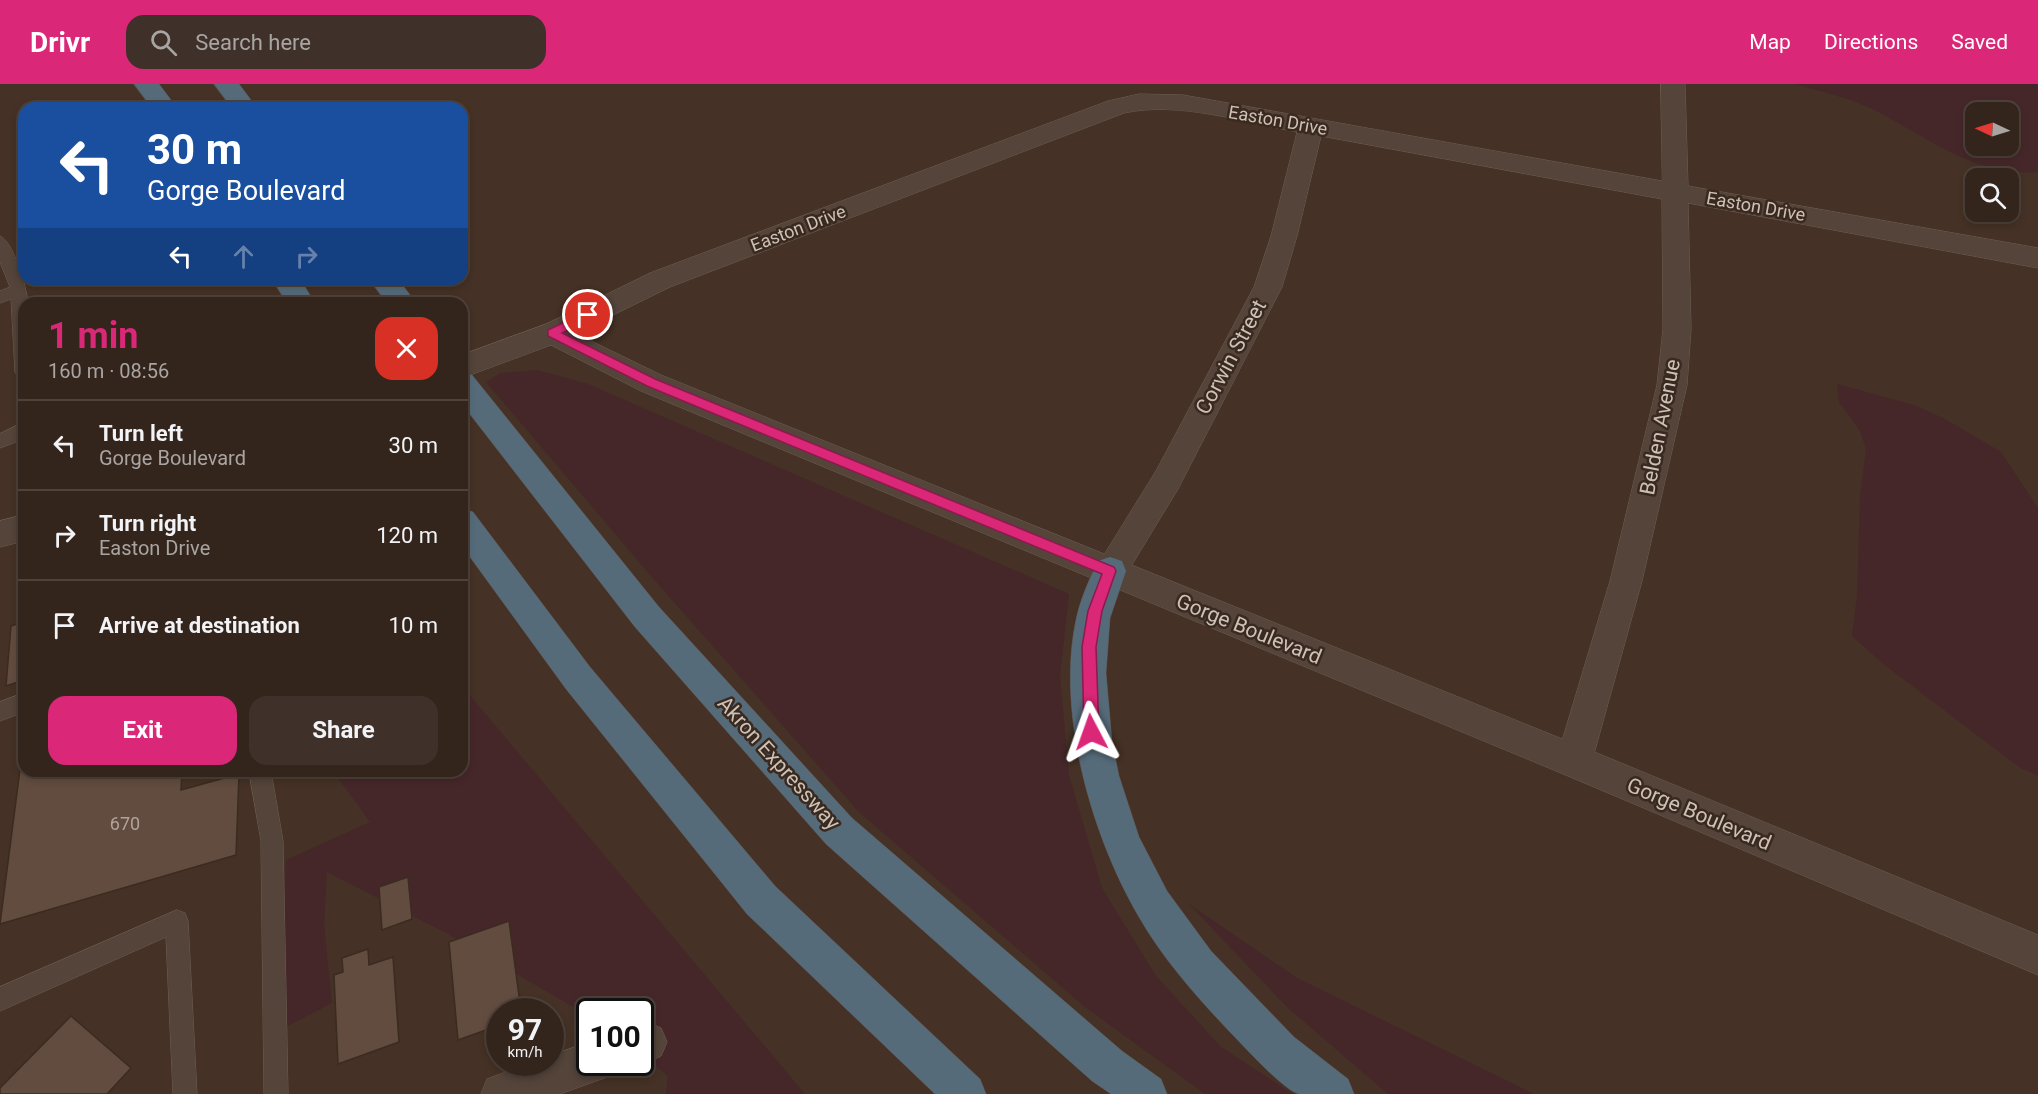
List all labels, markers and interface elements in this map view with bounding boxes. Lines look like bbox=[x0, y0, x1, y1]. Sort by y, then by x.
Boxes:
search box bbox=[126, 15, 546, 69]
text: Drivr bbox=[30, 26, 90, 59]
icon: search bbox=[147, 26, 180, 59]
text: Search here bbox=[195, 30, 311, 55]
text: Map bbox=[1749, 30, 1791, 54]
text: Directions bbox=[1824, 30, 1918, 54]
text: Saved bbox=[1951, 30, 2008, 54]
street label: Easton Drive bbox=[1227, 101, 1329, 139]
north arrow bbox=[1965, 102, 2019, 156]
map controls bbox=[1965, 102, 2019, 222]
text: 30 m bbox=[147, 125, 242, 174]
icon: left bbox=[48, 126, 126, 204]
button: search bbox=[1965, 168, 2019, 222]
text: Gorge Boulevard bbox=[147, 175, 345, 207]
street label: Easton Drive bbox=[1705, 187, 1807, 225]
street label: Easton Drive bbox=[747, 200, 849, 256]
icon: left bbox=[164, 240, 197, 273]
icon: ahead bbox=[227, 240, 260, 273]
icon: right bbox=[290, 240, 323, 273]
pin bbox=[562, 289, 613, 340]
street label: Corwin Street bbox=[1191, 296, 1271, 418]
icon: arrive bbox=[571, 298, 604, 331]
text: 1 min bbox=[48, 315, 139, 357]
button: close bbox=[375, 317, 438, 380]
street label: Belden Avenue bbox=[1635, 357, 1685, 497]
text: 160 m · 08:56 bbox=[48, 359, 169, 383]
text: Turn left bbox=[99, 421, 183, 446]
icon: left bbox=[48, 429, 81, 462]
text: 30 m bbox=[389, 433, 438, 458]
text: Gorge Boulevard bbox=[99, 446, 246, 470]
text: Turn right bbox=[99, 511, 196, 536]
icon: right bbox=[48, 519, 81, 552]
text: 120 m bbox=[376, 523, 438, 548]
text: Easton Drive bbox=[99, 536, 210, 560]
street label: Gorge Boulevard bbox=[1173, 589, 1325, 669]
icon: arrive bbox=[48, 609, 81, 642]
text: Arrive at destination bbox=[99, 613, 300, 638]
text: 10 m bbox=[389, 613, 438, 638]
street label: Akron Expressway bbox=[713, 691, 845, 835]
button: Exit bbox=[48, 696, 237, 765]
button: Share bbox=[249, 696, 438, 765]
position arrow bbox=[1059, 700, 1123, 764]
street label: Gorge Boulevard bbox=[1623, 773, 1775, 855]
house number: 670 bbox=[110, 813, 140, 834]
speed limit sign: 100 bbox=[576, 998, 654, 1076]
text: 97 bbox=[508, 1012, 542, 1047]
text: km/h bbox=[507, 1043, 543, 1061]

